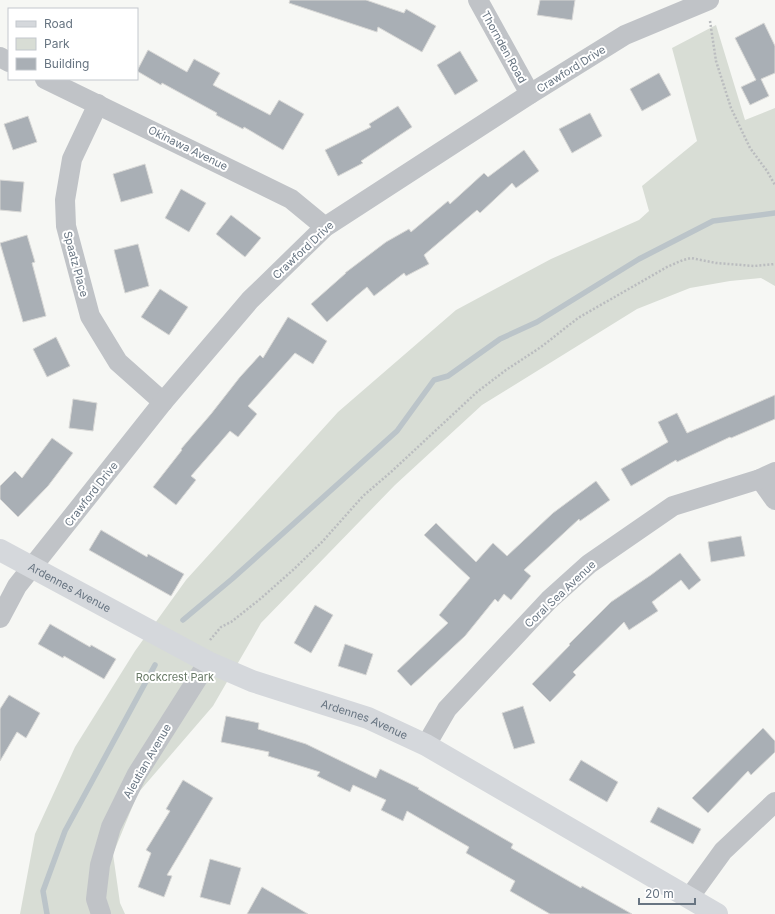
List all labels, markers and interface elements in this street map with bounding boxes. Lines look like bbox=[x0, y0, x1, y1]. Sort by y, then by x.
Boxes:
legend bbox=[8, 8, 138, 80]
street label: Thornden Road bbox=[478, 8, 530, 86]
text: Road bbox=[44, 16, 73, 31]
text: Park bbox=[44, 36, 70, 51]
street label: Crawford Drive bbox=[534, 42, 608, 96]
text: Building bbox=[44, 56, 89, 71]
street label: Okinawa Avenue bbox=[146, 123, 230, 173]
street label: Crawford Drive bbox=[269, 218, 337, 282]
street label: Spaatz Place bbox=[60, 230, 92, 298]
street label: Crawford Drive bbox=[61, 459, 121, 529]
street label: Coral Sea Avenue bbox=[522, 557, 598, 631]
street label: Ardennes Avenue bbox=[26, 560, 113, 615]
park label: Rockcrest Park bbox=[136, 670, 214, 684]
street label: Ardennes Avenue bbox=[319, 697, 410, 742]
street label: Aleutian Avenue bbox=[120, 721, 174, 801]
scale bar bbox=[639, 880, 695, 906]
text: 20 m bbox=[645, 886, 674, 901]

